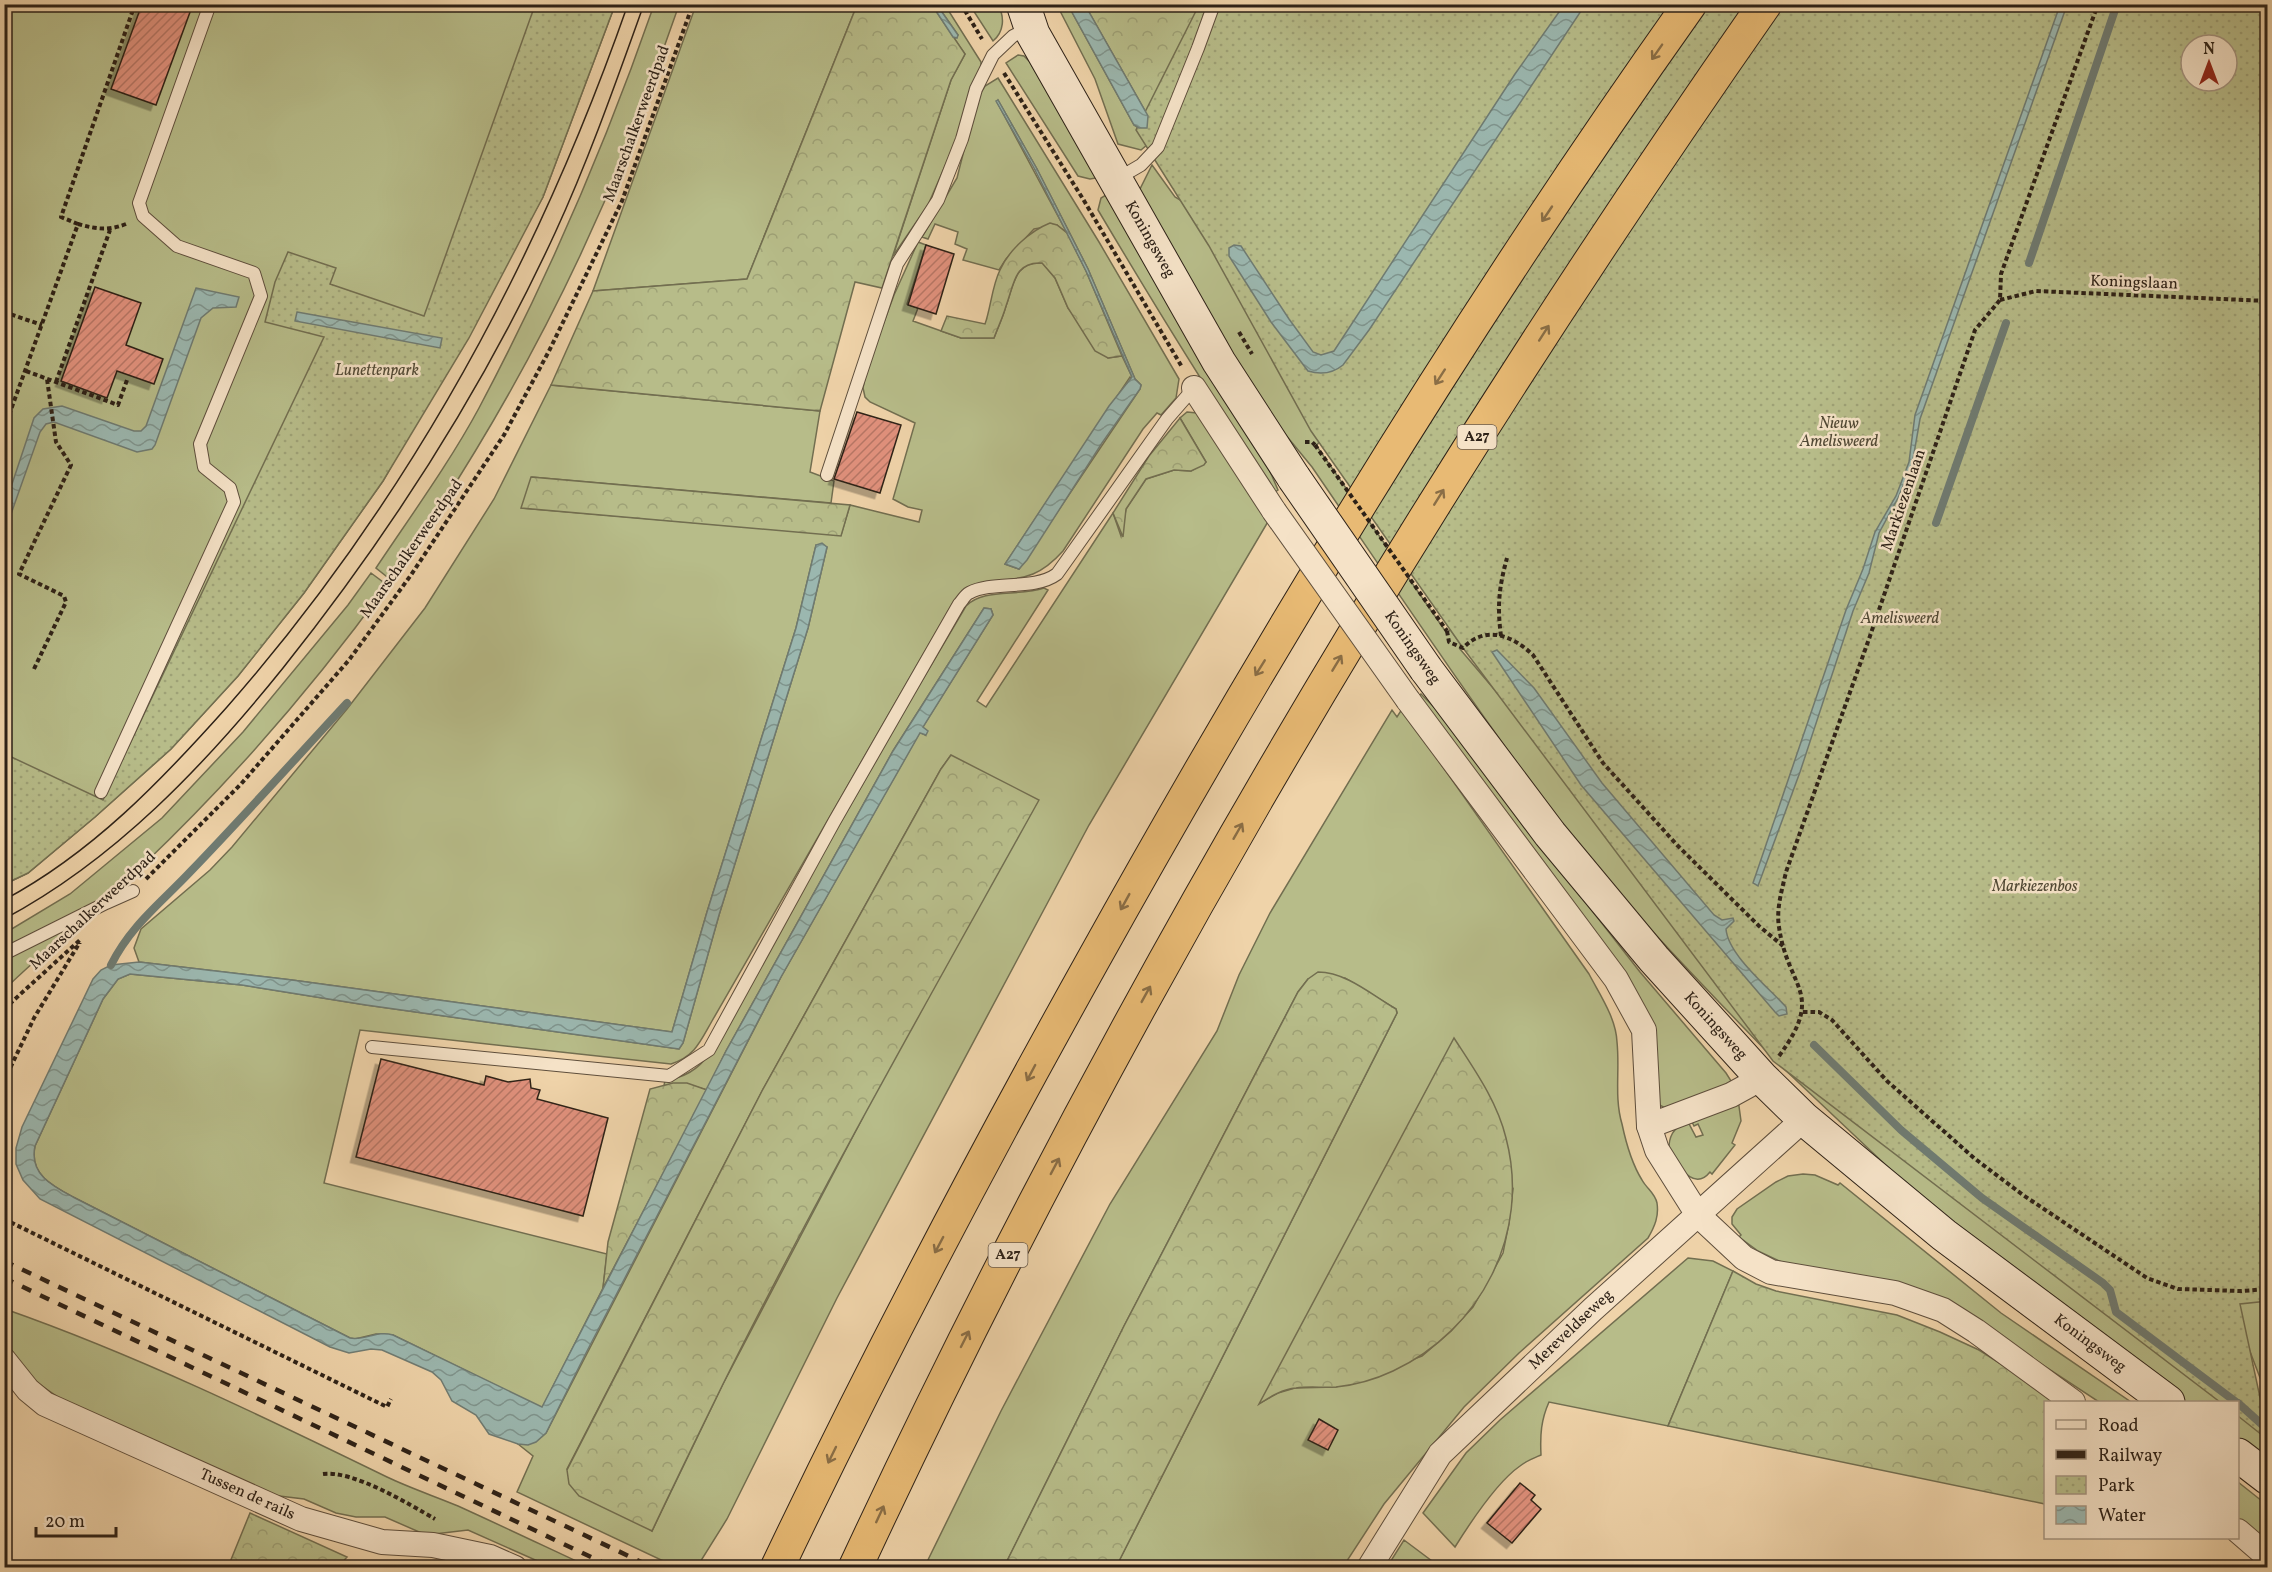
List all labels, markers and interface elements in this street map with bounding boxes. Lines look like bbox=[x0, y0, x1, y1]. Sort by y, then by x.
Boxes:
north arrow bbox=[2179, 33, 2239, 93]
text: N bbox=[2203, 39, 2215, 61]
street label: Maarschalkerweerdpad bbox=[598, 42, 676, 206]
one-way arrow bbox=[1651, 44, 1663, 60]
street label: Koningsweg bbox=[1119, 197, 1180, 282]
one-way arrow bbox=[1541, 205, 1553, 221]
street label: Koningslaan bbox=[2090, 270, 2178, 296]
one-way arrow bbox=[1538, 325, 1550, 342]
park label: Lunettenpark bbox=[335, 360, 420, 382]
one-way arrow bbox=[1434, 368, 1446, 384]
park label: Nieuw Amelisweerd bbox=[1799, 413, 1878, 453]
road number: A27 bbox=[1458, 425, 1496, 449]
street label: Markiezenlaan bbox=[1876, 446, 1932, 554]
street label: Maarschalkerweerdpad bbox=[356, 475, 468, 623]
one-way arrow bbox=[1433, 489, 1445, 506]
street label: Koningsweg bbox=[1379, 607, 1445, 689]
park label: Amelisweerd bbox=[1860, 608, 1939, 630]
one-way arrow bbox=[1331, 655, 1343, 672]
one-way arrow bbox=[1254, 659, 1267, 676]
one-way arrow bbox=[1232, 823, 1244, 840]
street label: Maarschalkerweerdpad bbox=[25, 847, 161, 975]
park label: Markiezenbos bbox=[1991, 876, 2078, 898]
one-way arrow bbox=[1119, 893, 1131, 910]
one-way arrow bbox=[1140, 986, 1152, 1003]
street label: Koningsweg bbox=[1678, 987, 1752, 1065]
one-way arrow bbox=[1025, 1063, 1036, 1081]
one-way arrow bbox=[1049, 1157, 1061, 1175]
one-way arrow bbox=[933, 1235, 944, 1253]
road number: A27 bbox=[988, 1243, 1028, 1267]
street label: Mereveldseweg bbox=[1524, 1285, 1618, 1375]
street label: Koningsweg bbox=[2049, 1309, 2131, 1378]
one-way arrow bbox=[959, 1331, 971, 1348]
legend bbox=[2044, 1401, 2239, 1539]
text: Road bbox=[2098, 1414, 2139, 1439]
text: Railway bbox=[2098, 1444, 2162, 1469]
one-way arrow bbox=[826, 1445, 838, 1463]
street label: Tussen de rails bbox=[196, 1464, 299, 1526]
text: Park bbox=[2098, 1474, 2135, 1499]
scale bar bbox=[36, 1500, 116, 1538]
text: Water bbox=[2098, 1504, 2146, 1529]
one-way arrow bbox=[874, 1506, 886, 1524]
text: 20 m bbox=[45, 1510, 85, 1535]

